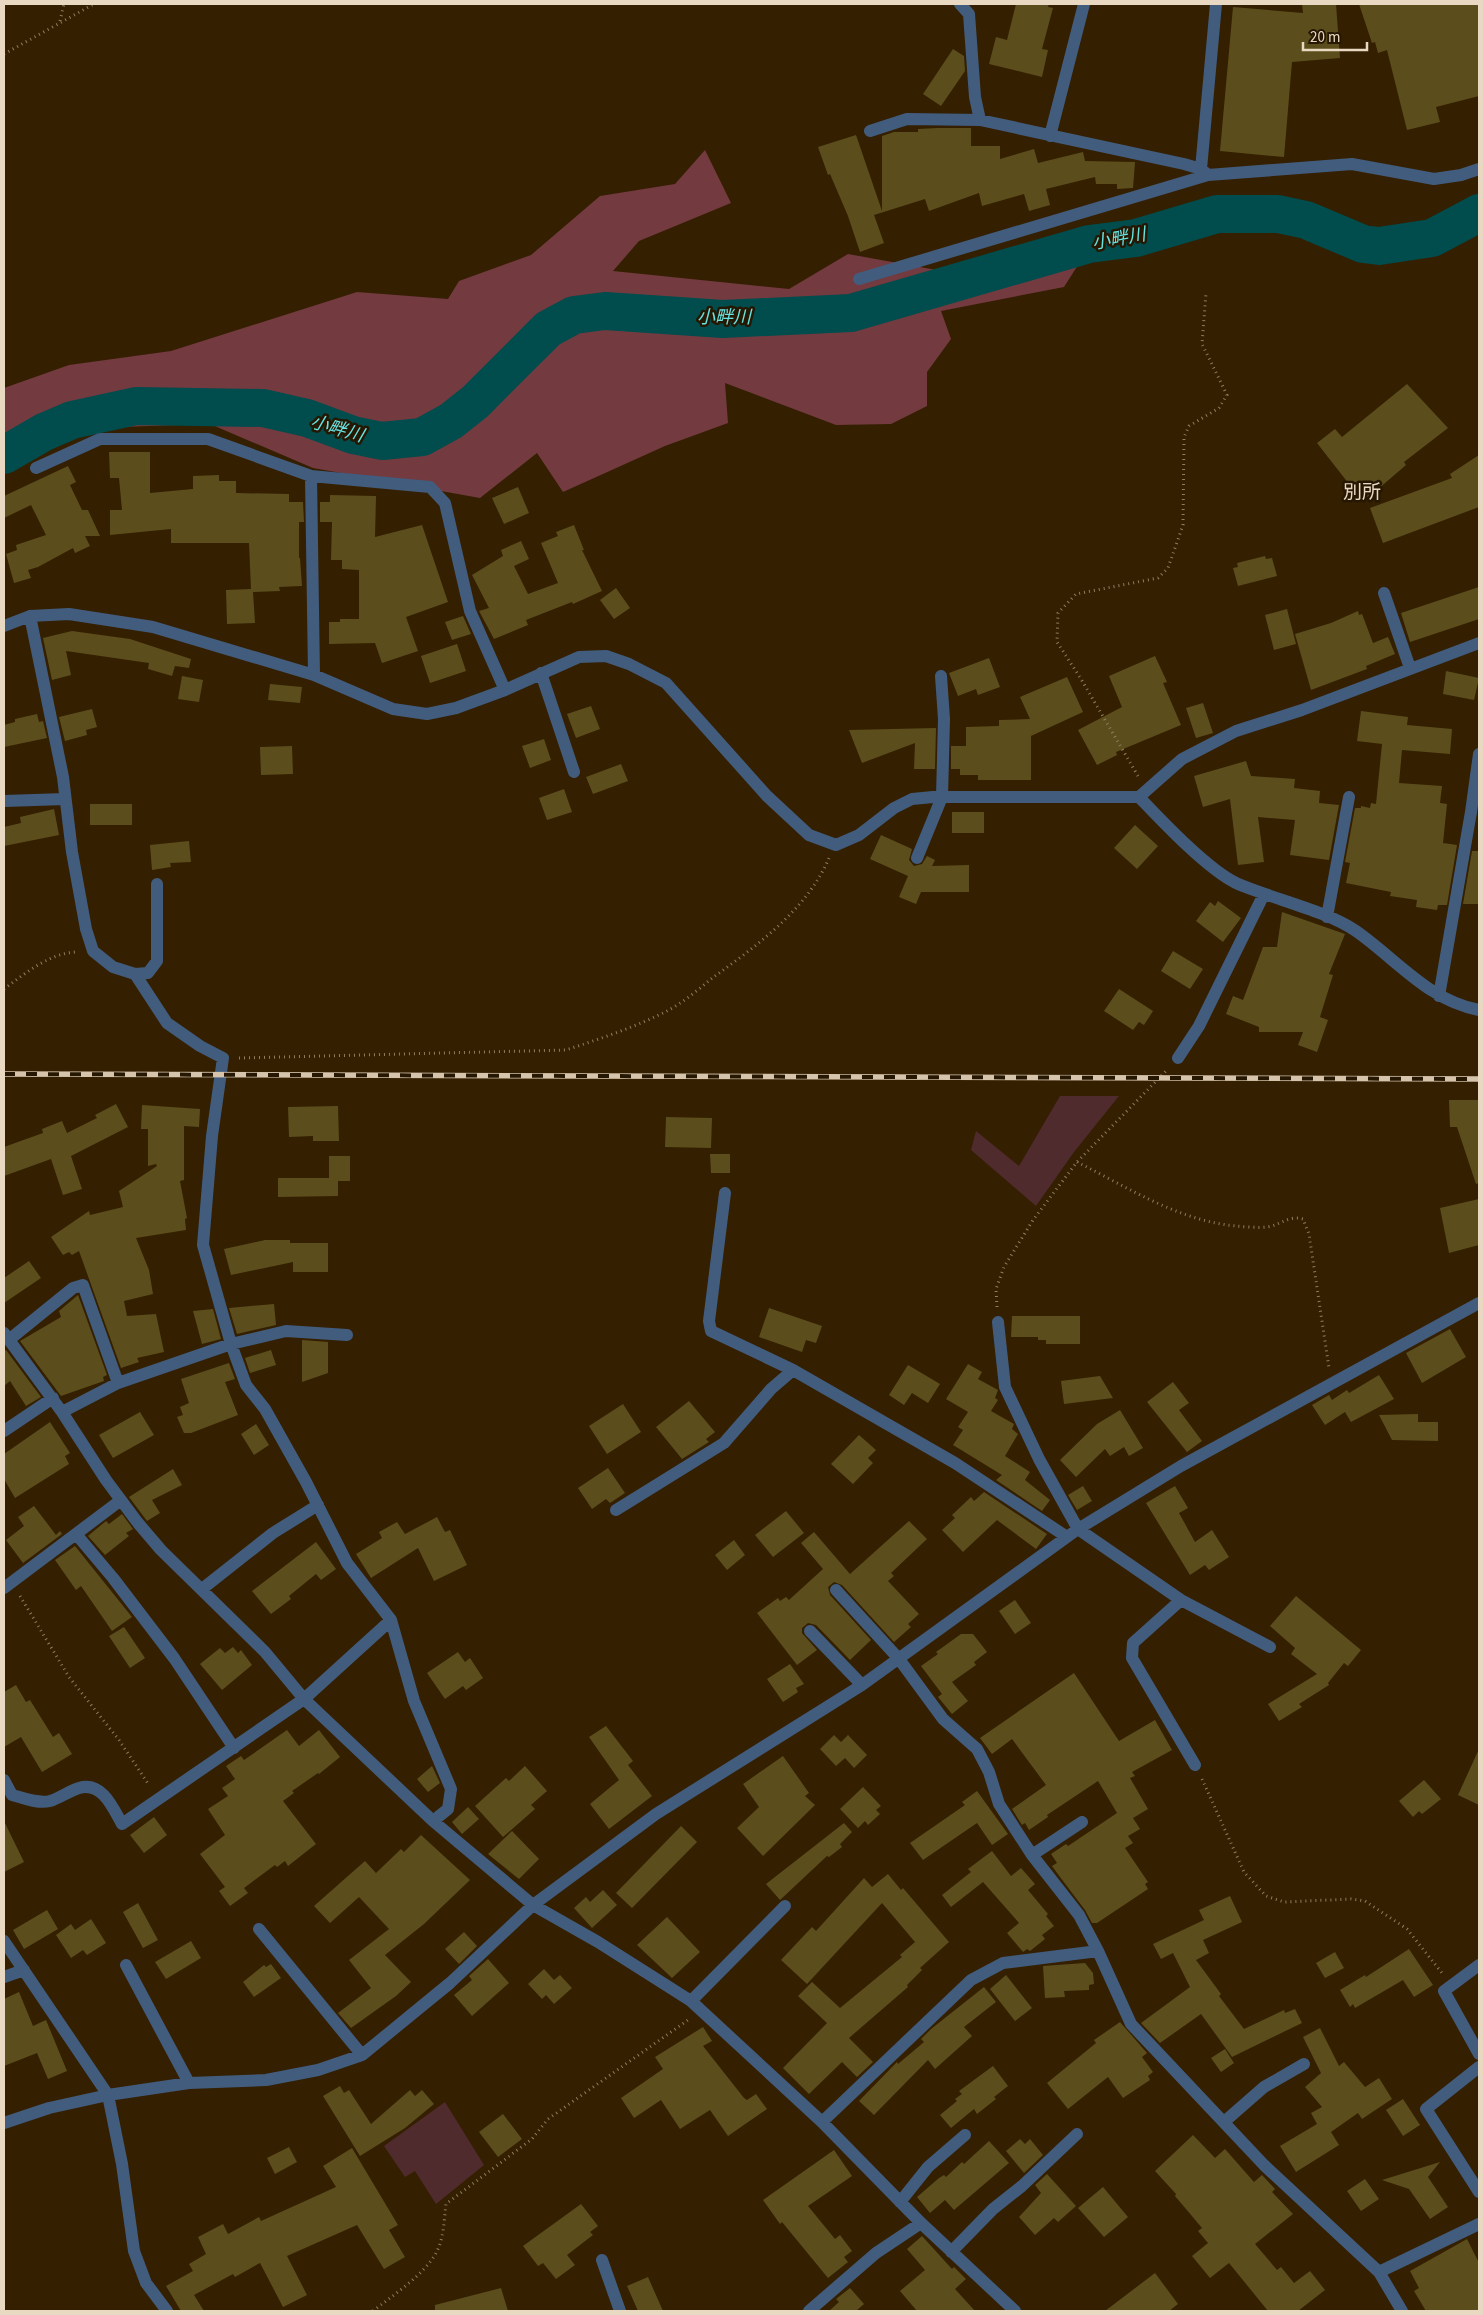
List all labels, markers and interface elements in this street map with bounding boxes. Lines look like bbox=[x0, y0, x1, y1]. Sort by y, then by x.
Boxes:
scale bar bbox=[1303, 20, 1367, 52]
text: 20 m bbox=[1310, 27, 1340, 48]
water label: 小畔川 bbox=[1090, 222, 1150, 256]
water label: 小畔川 bbox=[697, 305, 753, 330]
water label: 小畔川 bbox=[308, 410, 368, 449]
district label: 別所 bbox=[1343, 479, 1381, 506]

